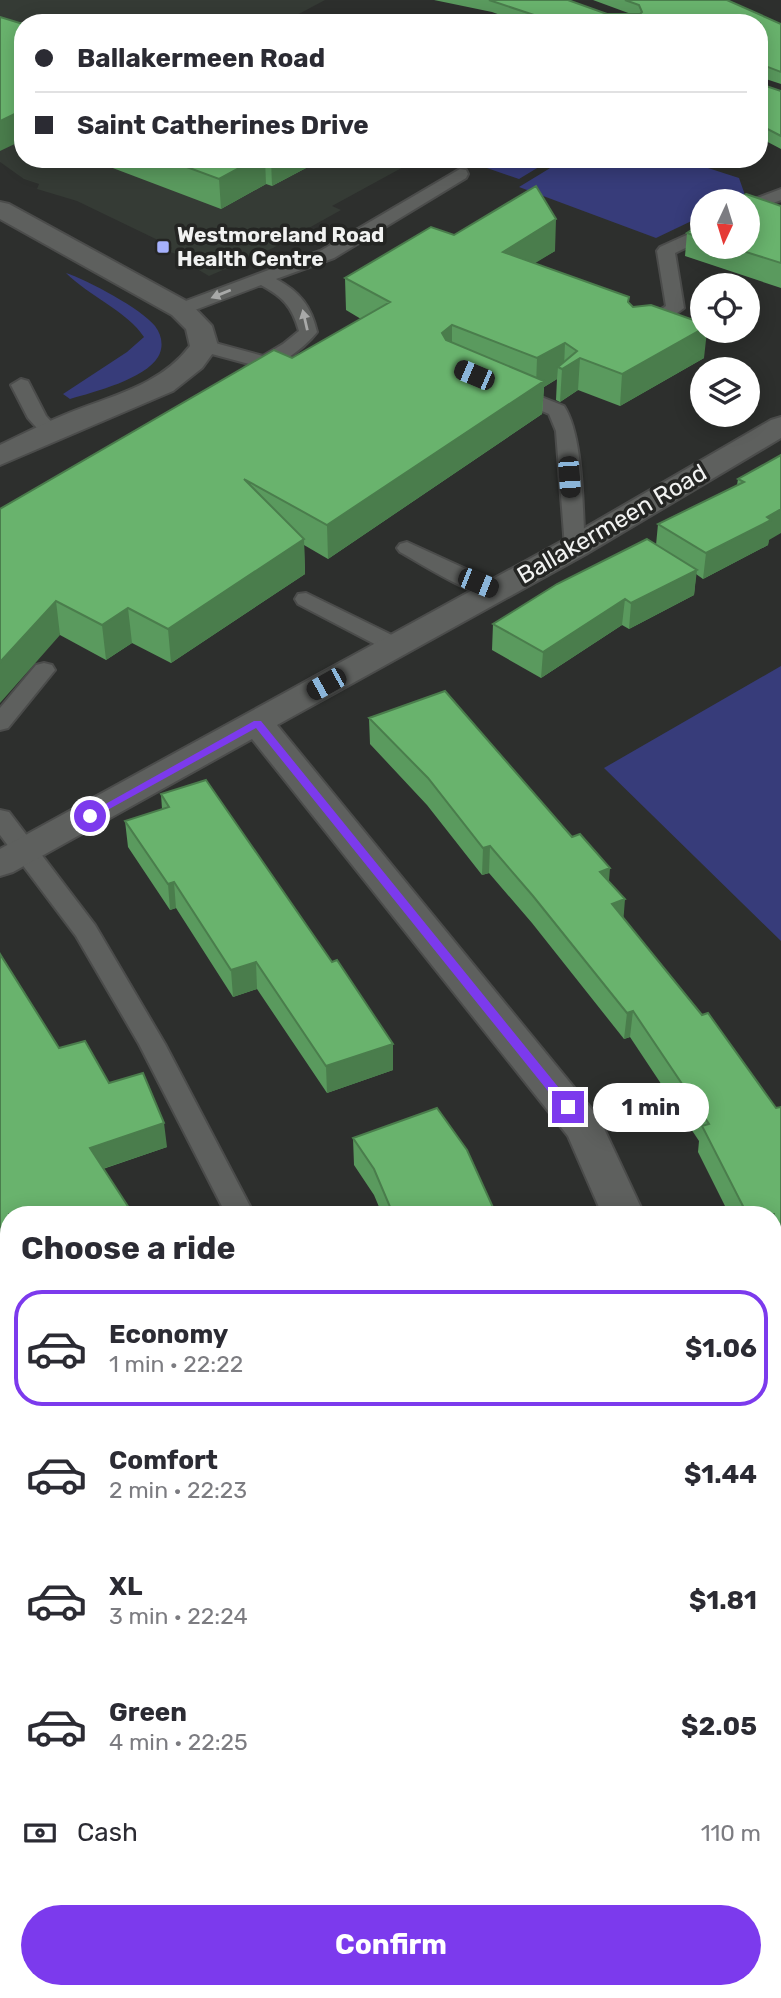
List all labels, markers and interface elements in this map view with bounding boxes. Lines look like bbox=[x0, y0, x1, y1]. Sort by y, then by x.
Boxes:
text: Ballakermeen Road bbox=[77, 43, 325, 74]
text: Saint Catherines Drive bbox=[77, 110, 369, 141]
north arrow bbox=[690, 189, 760, 259]
map controls bbox=[690, 189, 760, 427]
place label: Westmoreland Road Health Centre bbox=[177, 222, 384, 271]
marker: Westmoreland Road Health Centre bbox=[155, 239, 171, 255]
button: locate bbox=[690, 273, 760, 343]
one-way arrow bbox=[210, 288, 231, 299]
one-way arrow bbox=[299, 309, 310, 331]
car bbox=[451, 357, 498, 393]
button: layers bbox=[690, 357, 760, 427]
car bbox=[558, 455, 581, 499]
street label: Ballakermeen Road bbox=[512, 458, 712, 590]
car bbox=[455, 565, 502, 601]
car bbox=[303, 665, 350, 703]
route start bbox=[74, 800, 106, 832]
callout: 1 min bbox=[592, 1082, 708, 1132]
route end bbox=[552, 1091, 584, 1123]
text: 1 min bbox=[622, 1093, 680, 1121]
text: Choose a ride bbox=[21, 1229, 235, 1267]
icon: car bbox=[25, 1317, 88, 1380]
text: Economy bbox=[109, 1319, 228, 1350]
text: $1.06 bbox=[685, 1333, 757, 1364]
text: 1 min · 22:22 bbox=[109, 1350, 243, 1378]
icon: car bbox=[25, 1443, 88, 1506]
text: Comfort bbox=[109, 1445, 218, 1476]
text: $1.44 bbox=[684, 1459, 757, 1490]
text: 2 min · 22:23 bbox=[109, 1476, 247, 1504]
icon: car bbox=[25, 1569, 88, 1632]
text: XL bbox=[109, 1571, 142, 1602]
text: $1.81 bbox=[689, 1585, 757, 1616]
text: 3 min · 22:24 bbox=[109, 1602, 248, 1630]
icon: car bbox=[25, 1695, 88, 1758]
text: Green bbox=[109, 1697, 187, 1728]
text: $2.05 bbox=[681, 1711, 757, 1742]
text: 4 min · 22:25 bbox=[109, 1728, 248, 1756]
icon: cash bbox=[21, 1814, 59, 1852]
text: Cash bbox=[77, 1817, 138, 1848]
text: 110 m bbox=[701, 1819, 761, 1847]
button: Confirm bbox=[21, 1905, 761, 1985]

